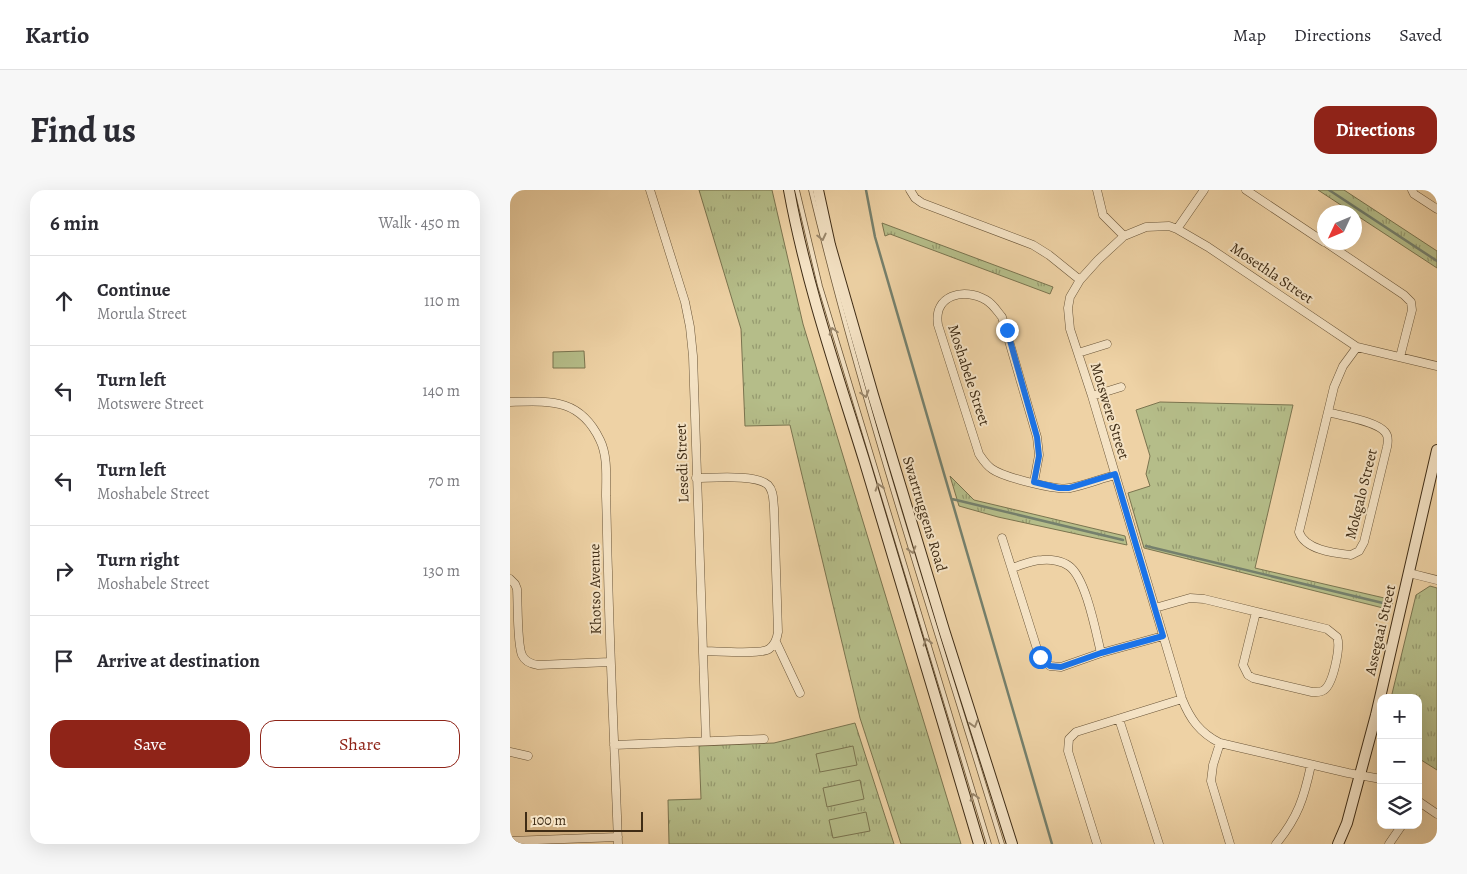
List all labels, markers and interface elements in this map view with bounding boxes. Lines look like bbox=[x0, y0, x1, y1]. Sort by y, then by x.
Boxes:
text: Kartio bbox=[25, 19, 89, 51]
text: Map bbox=[1233, 23, 1266, 47]
text: Directions bbox=[1294, 23, 1371, 47]
text: Saved bbox=[1399, 23, 1442, 47]
text: Find us bbox=[30, 106, 136, 154]
button: Directions bbox=[1314, 106, 1437, 154]
north arrow bbox=[1317, 205, 1362, 250]
text: 6 min bbox=[50, 209, 99, 237]
text: Walk · 450 m bbox=[378, 212, 460, 234]
one-way arrow bbox=[816, 233, 827, 242]
street label: Mosethla Street bbox=[1227, 238, 1317, 308]
text: Continue bbox=[97, 277, 171, 303]
icon: ahead bbox=[50, 287, 78, 315]
text: 110 m bbox=[424, 290, 460, 312]
text: Morula Street bbox=[97, 303, 187, 325]
route end bbox=[996, 319, 1019, 342]
street label: Moshabele Street bbox=[943, 322, 995, 428]
one-way arrow bbox=[829, 327, 839, 335]
street label: Motswere Street bbox=[1086, 360, 1134, 462]
text: Turn left bbox=[97, 367, 166, 393]
icon: left bbox=[50, 377, 78, 405]
text: 140 m bbox=[422, 380, 460, 402]
one-way arrow bbox=[860, 390, 870, 398]
text: Motswere Street bbox=[97, 393, 204, 415]
street label: Lesedi Street bbox=[671, 423, 693, 503]
street label: Mokgalo Street bbox=[1340, 447, 1382, 541]
street label: Swartruggens Road bbox=[898, 454, 952, 575]
text: Turn left bbox=[97, 457, 166, 483]
icon: left bbox=[50, 467, 78, 495]
text: 70 m bbox=[428, 470, 460, 492]
text: Moshabele Street bbox=[97, 483, 210, 505]
one-way arrow bbox=[875, 483, 885, 491]
street label: Khotso Avenue bbox=[584, 543, 606, 635]
one-way arrow bbox=[906, 545, 916, 553]
text: Turn right bbox=[97, 547, 179, 573]
icon: right bbox=[50, 557, 78, 585]
text: 130 m bbox=[423, 560, 460, 582]
text: Moshabele Street bbox=[97, 573, 210, 595]
street label: Assegaai Street bbox=[1360, 583, 1400, 678]
one-way arrow bbox=[923, 638, 933, 647]
route start bbox=[1029, 646, 1052, 669]
icon: arrive bbox=[50, 647, 78, 675]
text: Arrive at destination bbox=[97, 648, 260, 674]
map controls bbox=[1377, 694, 1422, 829]
button: + bbox=[1377, 694, 1422, 739]
one-way arrow bbox=[969, 719, 979, 727]
button: Save bbox=[50, 720, 250, 768]
button: Share bbox=[260, 720, 460, 768]
button: − bbox=[1377, 739, 1422, 784]
button: layers bbox=[1377, 784, 1422, 829]
one-way arrow bbox=[970, 794, 980, 802]
scale bar bbox=[525, 809, 642, 832]
text: 100 m bbox=[532, 811, 566, 830]

